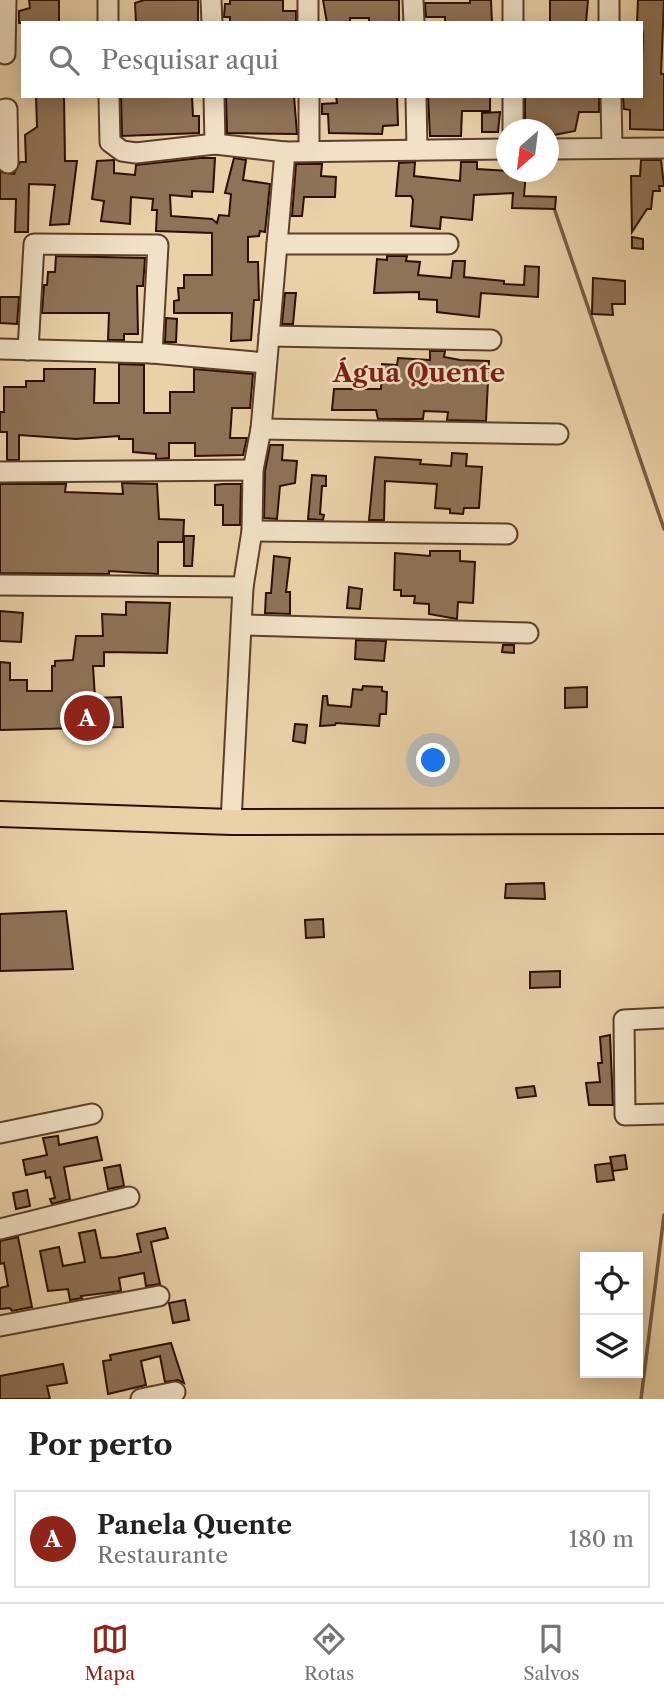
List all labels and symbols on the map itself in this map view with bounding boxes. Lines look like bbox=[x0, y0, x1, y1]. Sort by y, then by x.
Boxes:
north arrow bbox=[496, 119, 559, 182]
district label: Água Quente bbox=[332, 357, 505, 389]
pin: A bbox=[64, 692, 110, 744]
your location bbox=[416, 743, 450, 777]

